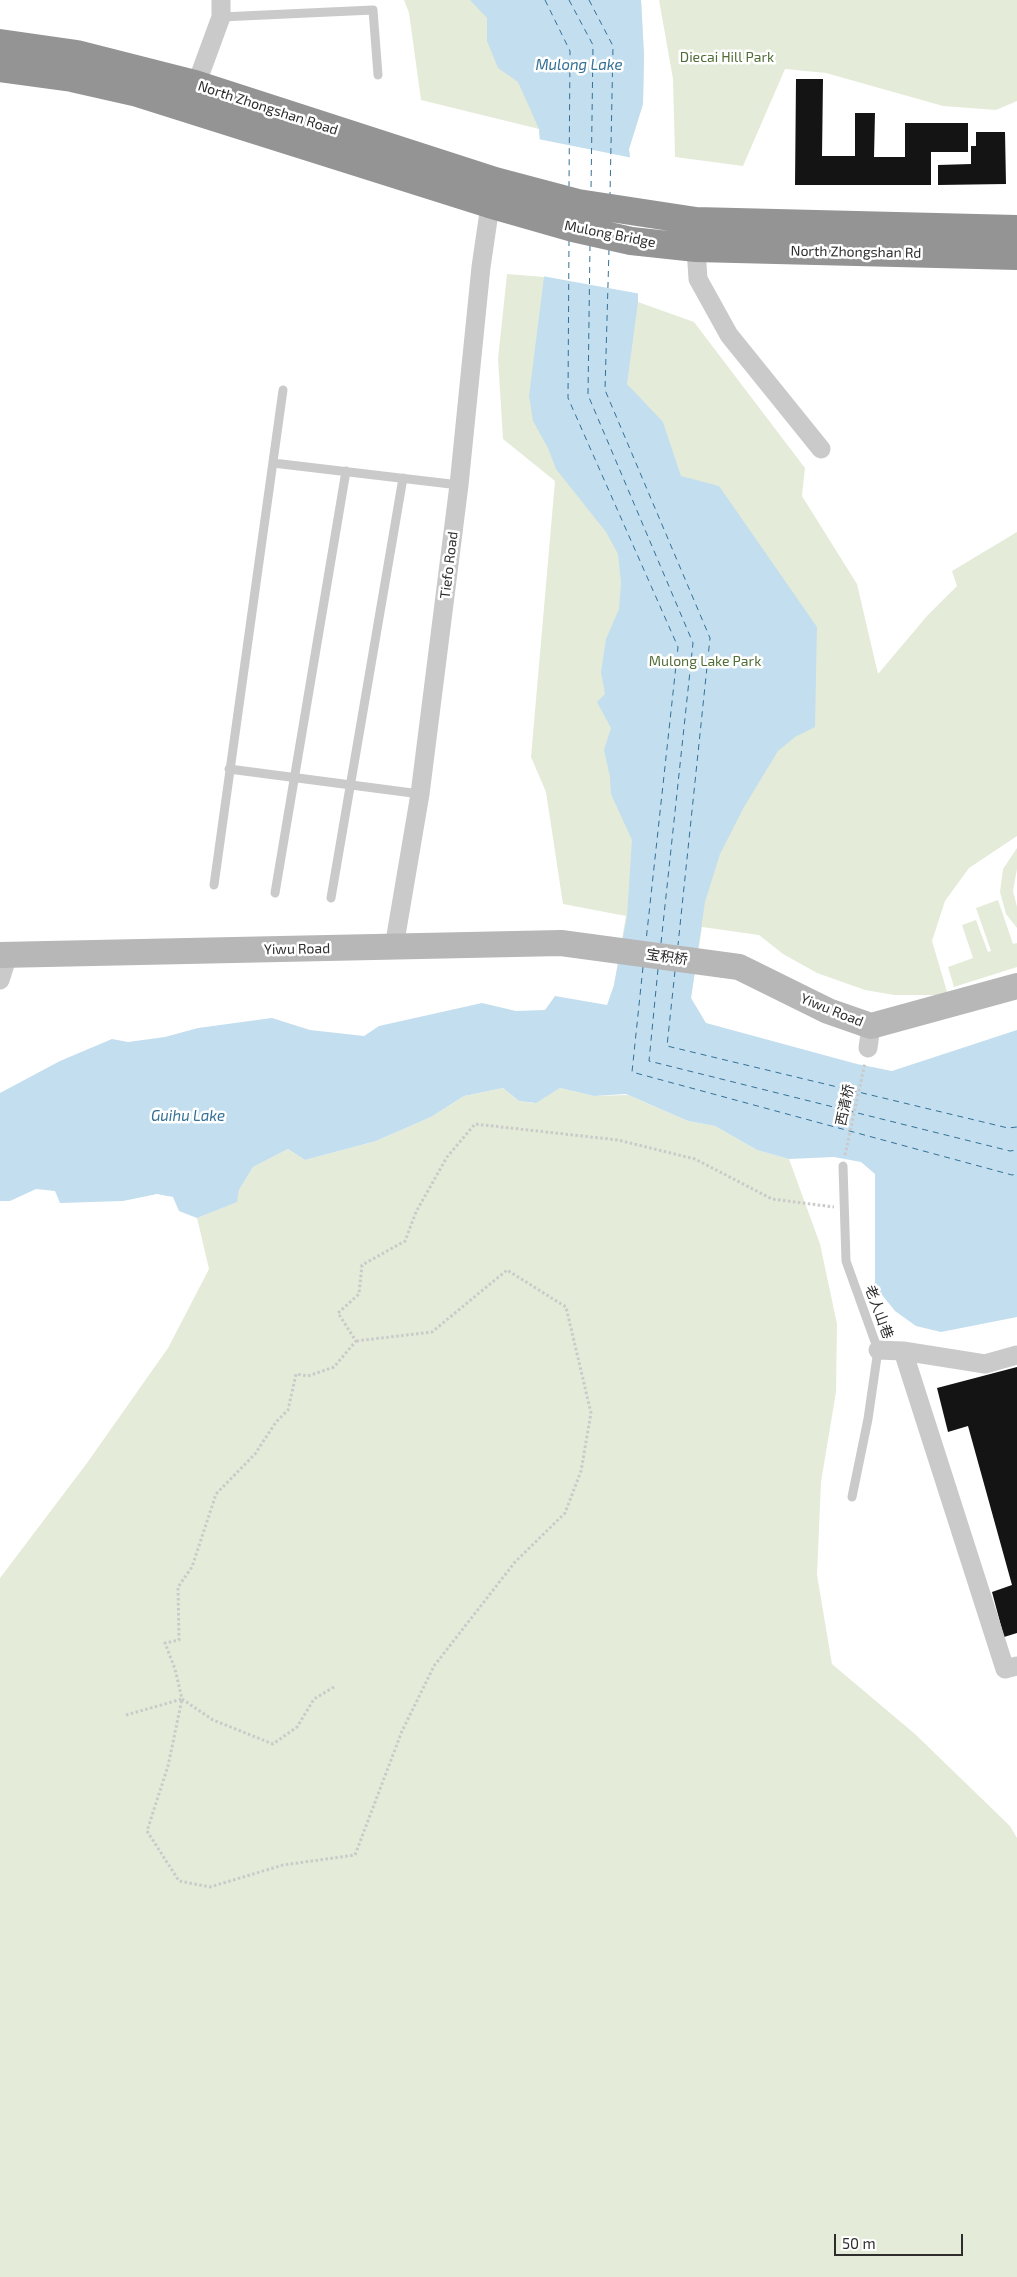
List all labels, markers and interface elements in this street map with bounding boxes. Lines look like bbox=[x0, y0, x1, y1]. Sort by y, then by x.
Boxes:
park label: Diecai Hill Park bbox=[680, 49, 774, 65]
water label: Mulong Lake bbox=[535, 56, 623, 74]
street label: North Zhongshan Road bbox=[196, 77, 340, 139]
street label: Mulong Bridge bbox=[563, 217, 657, 251]
street label: North Zhongshan Rd bbox=[790, 242, 922, 262]
street label: Tiefo Road bbox=[437, 530, 461, 600]
park label: Mulong Lake Park bbox=[649, 653, 761, 669]
street label: Yiwu Road bbox=[264, 940, 330, 958]
street label: 宝积桥 bbox=[645, 946, 689, 968]
street label: Yiwu Road bbox=[798, 990, 866, 1030]
street label: 西清桥 bbox=[832, 1083, 858, 1127]
water label: Guihu Lake bbox=[151, 1107, 225, 1125]
street label: 老人山巷 bbox=[862, 1283, 896, 1341]
scale bar bbox=[837, 2224, 966, 2256]
text: 50 m bbox=[842, 2234, 876, 2252]

